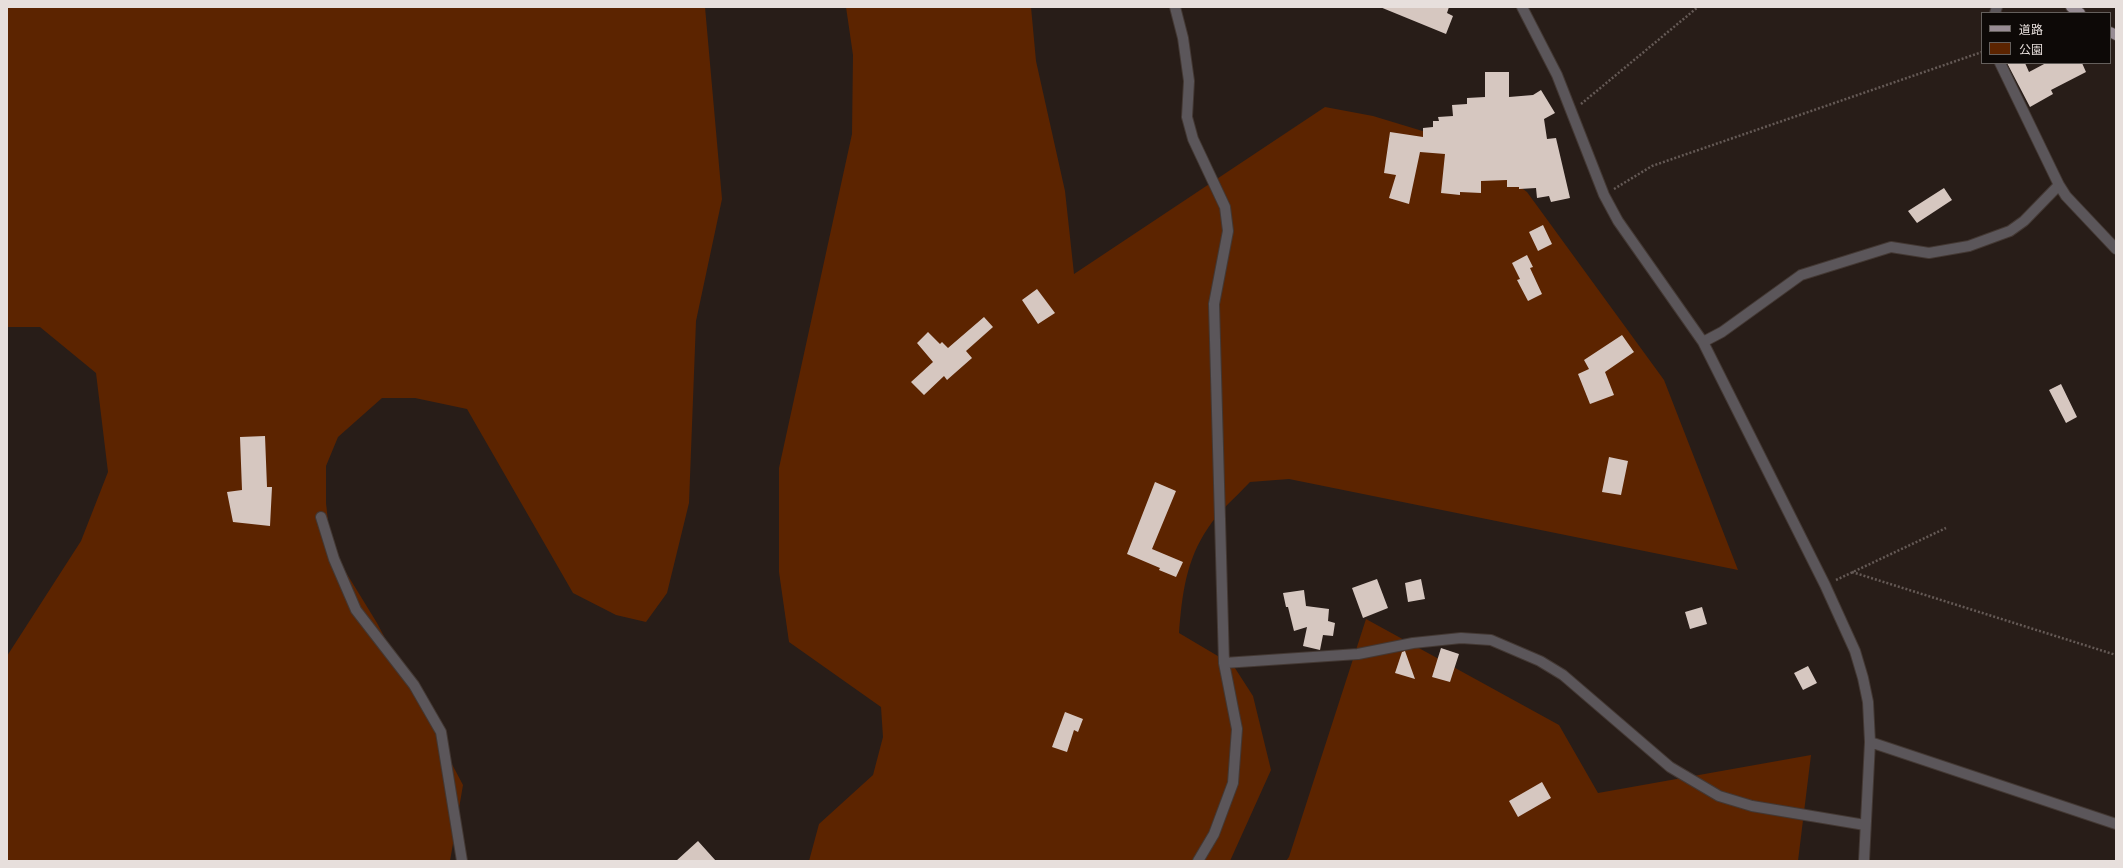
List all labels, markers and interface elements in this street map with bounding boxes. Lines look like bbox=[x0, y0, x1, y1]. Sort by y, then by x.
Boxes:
legend bbox=[1981, 12, 2111, 64]
text: 道路 bbox=[2019, 23, 2043, 37]
text: 公園 bbox=[2019, 43, 2043, 57]

